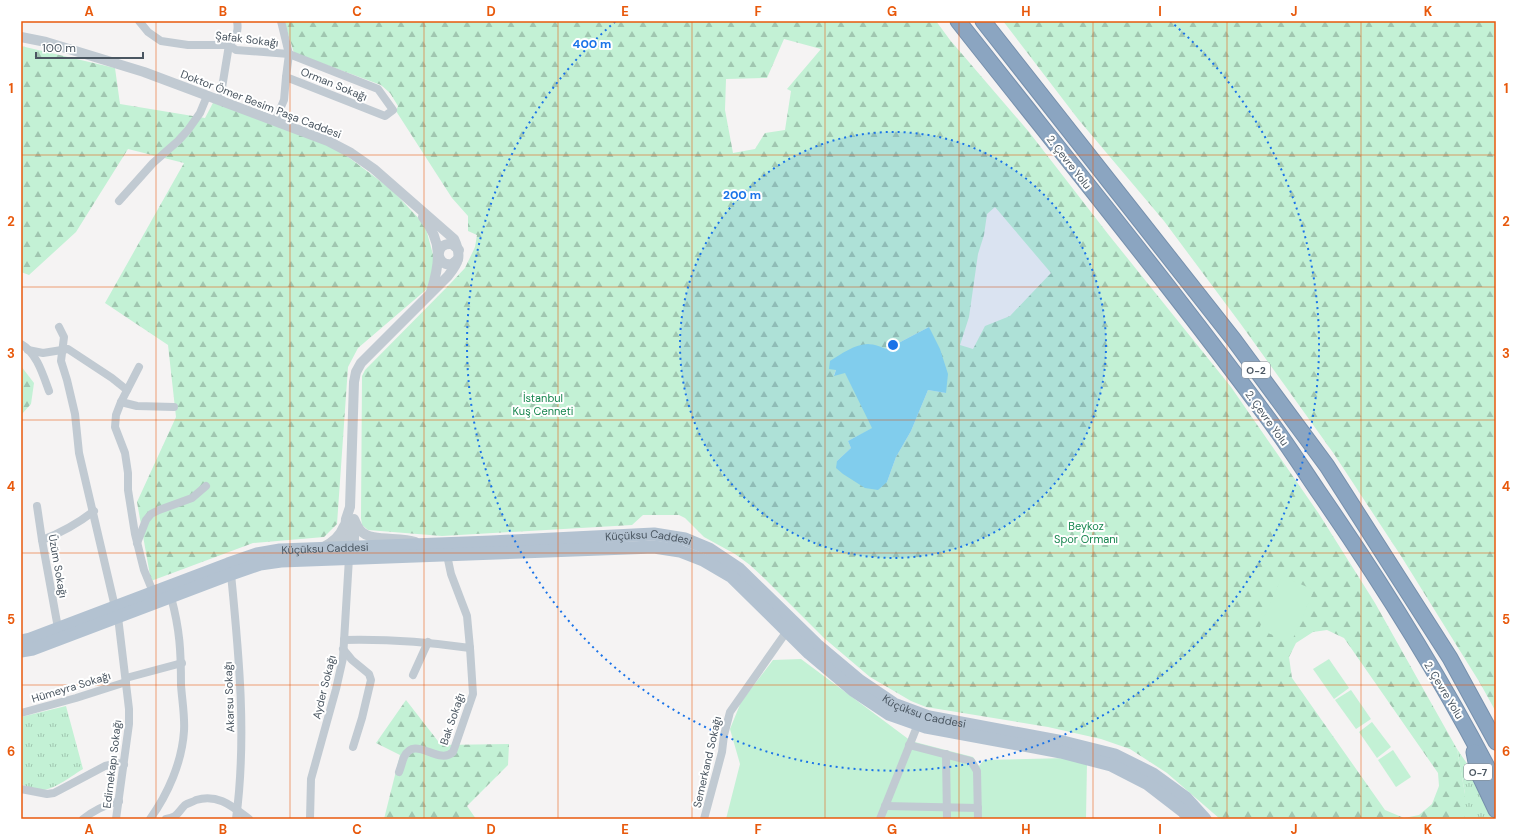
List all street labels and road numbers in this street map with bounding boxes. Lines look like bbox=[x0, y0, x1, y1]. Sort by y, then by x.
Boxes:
street label: Şafak Sokağı bbox=[215, 28, 279, 50]
street label: Orman Sokağı bbox=[299, 64, 369, 104]
street label: Doktor Ömer Besim Paşa Caddesi bbox=[179, 67, 343, 141]
street label: 2. Çevre Yolu bbox=[1044, 132, 1094, 192]
road number: O-2 bbox=[1242, 362, 1270, 378]
street label: 2. Çevre Yolu bbox=[1242, 388, 1292, 448]
street label: Küçüksu Caddesi bbox=[605, 526, 694, 548]
street label: Üzüm Sokağı bbox=[46, 533, 70, 599]
street label: Küçüksu Caddesi bbox=[281, 540, 369, 557]
street label: Ayder Sokağı bbox=[309, 654, 339, 720]
street label: 2. Çevre Yolu bbox=[1421, 659, 1467, 721]
street label: Akarsu Sokağı bbox=[221, 661, 237, 733]
street label: Hümeyra Sokağı bbox=[30, 668, 112, 706]
street label: Bak Sokağı bbox=[437, 691, 467, 747]
street label: Küçüksu Caddesi bbox=[880, 691, 967, 731]
street label: Semerkand Sokağı bbox=[690, 715, 724, 809]
street label: Edirnekapı Sokağı bbox=[100, 719, 124, 809]
road number: O-7 bbox=[1464, 764, 1492, 780]

